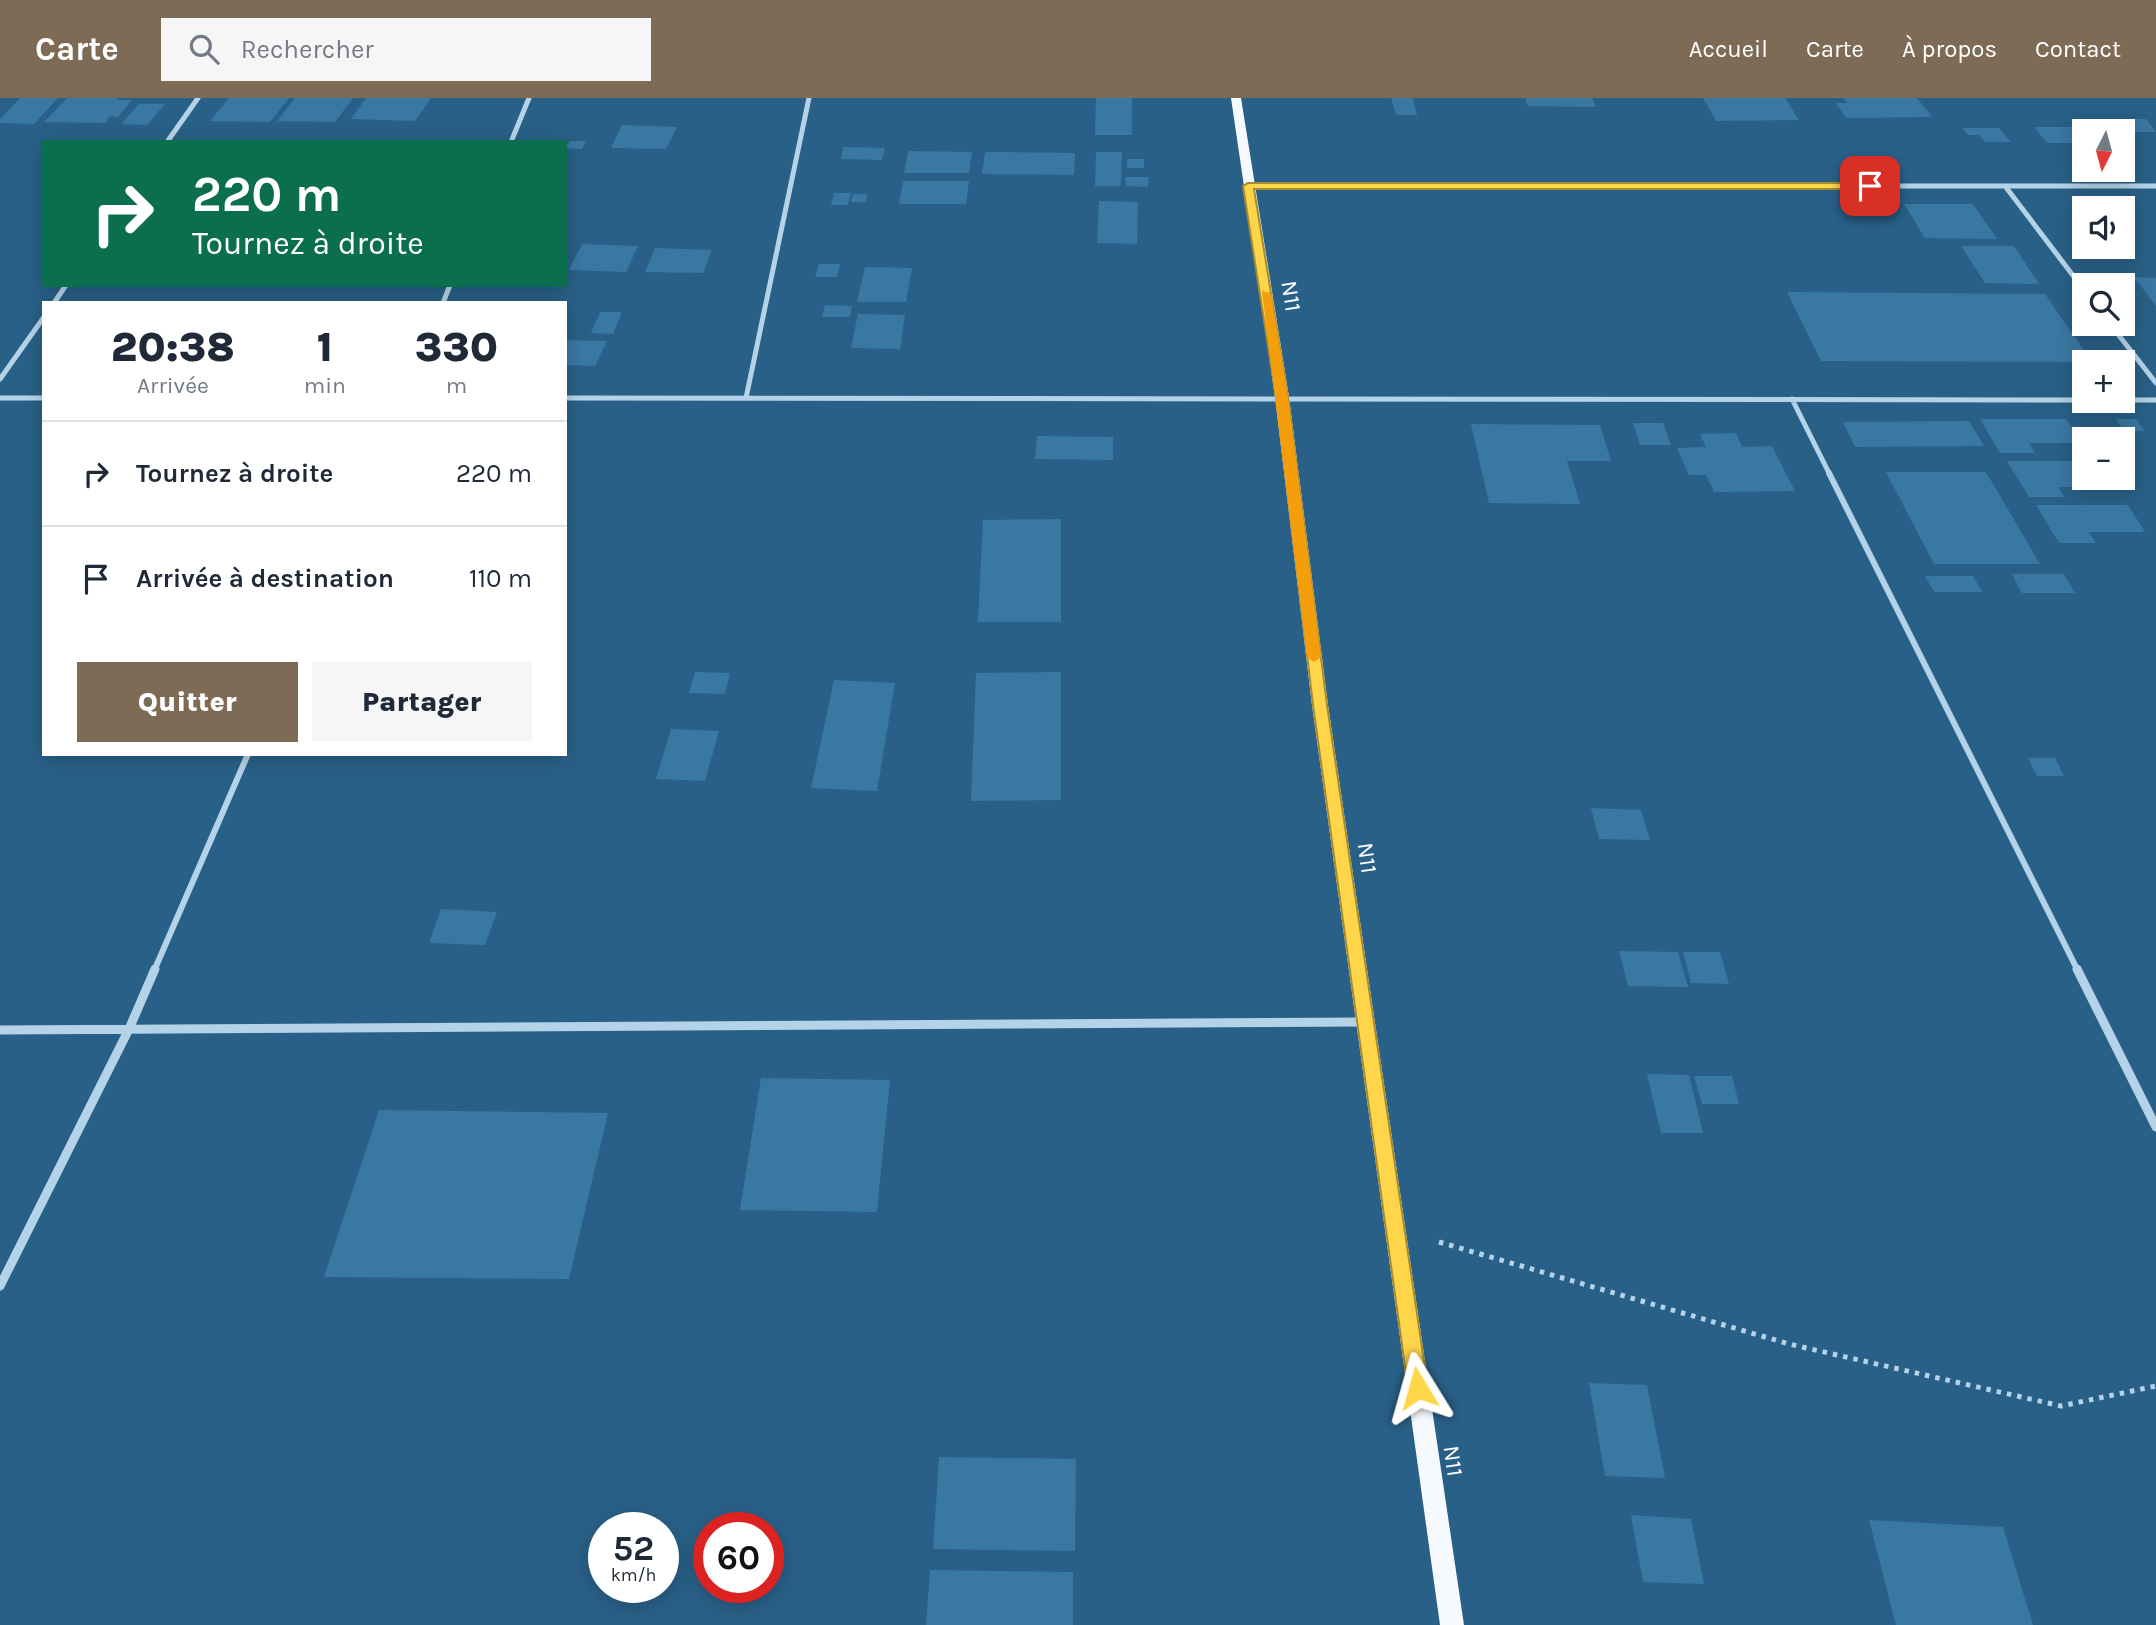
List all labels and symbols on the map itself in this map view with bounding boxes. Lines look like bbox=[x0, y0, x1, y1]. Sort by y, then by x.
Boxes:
north arrow bbox=[2072, 119, 2135, 182]
pin bbox=[1840, 156, 1900, 216]
street label: N11 bbox=[1275, 279, 1307, 313]
street label: N11 bbox=[1351, 841, 1383, 875]
position arrow bbox=[1381, 1351, 1455, 1425]
street label: N11 bbox=[1437, 1444, 1469, 1478]
speed limit sign: 60 bbox=[693, 1512, 784, 1603]

